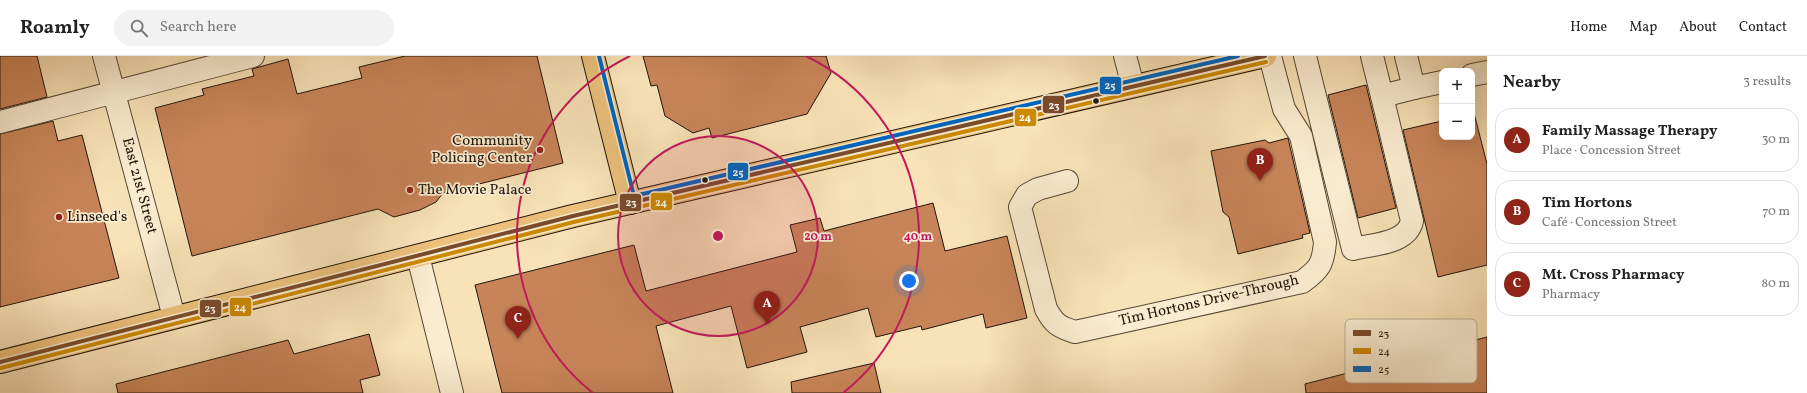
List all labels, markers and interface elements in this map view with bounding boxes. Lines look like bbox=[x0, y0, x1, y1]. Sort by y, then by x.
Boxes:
search box bbox=[114, 10, 394, 46]
text: Roamly bbox=[20, 15, 90, 41]
icon: search bbox=[128, 17, 150, 39]
text: Search here bbox=[160, 17, 237, 38]
text: Home bbox=[1570, 18, 1607, 37]
text: Map bbox=[1629, 18, 1657, 37]
text: About bbox=[1679, 18, 1717, 37]
text: Contact bbox=[1739, 18, 1787, 37]
map controls bbox=[1439, 68, 1475, 140]
button: + bbox=[1439, 68, 1475, 104]
text: Nearby bbox=[1503, 71, 1561, 94]
text: 3 results bbox=[1743, 73, 1791, 91]
line badge: 25 bbox=[1099, 76, 1122, 95]
text: 25 bbox=[1104, 79, 1116, 94]
line badge: 23 bbox=[1042, 95, 1065, 114]
unlabelled marker bbox=[1091, 96, 1101, 106]
text: 23 bbox=[1048, 99, 1060, 114]
button: − bbox=[1439, 104, 1475, 140]
line badge: 24 bbox=[1014, 108, 1037, 127]
text: 24 bbox=[1019, 111, 1031, 126]
text: Family Massage Therapy bbox=[1542, 121, 1717, 142]
place label: Community Policing Center bbox=[432, 131, 532, 169]
text: A bbox=[1512, 131, 1522, 149]
text: 30 m bbox=[1762, 131, 1790, 149]
street label: East 21st Street bbox=[116, 135, 162, 237]
text: Place · Concession Street bbox=[1542, 142, 1681, 160]
marker: Community Policing Center bbox=[535, 145, 545, 155]
pin: B bbox=[1247, 148, 1273, 181]
line badge: 25 bbox=[727, 162, 749, 181]
text: 25 bbox=[732, 166, 744, 181]
unlabelled marker bbox=[700, 175, 710, 185]
place label: The Movie Palace bbox=[418, 180, 532, 201]
marker: The Movie Palace bbox=[405, 185, 415, 195]
line badge: 24 bbox=[650, 192, 673, 211]
line badge: 23 bbox=[619, 193, 642, 212]
text: Tim Hortons bbox=[1542, 193, 1632, 214]
text: 23 bbox=[625, 196, 637, 211]
text: 24 bbox=[655, 196, 667, 211]
text: B bbox=[1513, 203, 1521, 221]
text: 70 m bbox=[1762, 203, 1790, 221]
place label: Linseed's bbox=[67, 207, 127, 228]
marker: Linseed's bbox=[54, 212, 64, 222]
text: Café · Concession Street bbox=[1542, 214, 1677, 232]
centre of rings bbox=[711, 229, 725, 243]
text: 20 m bbox=[804, 229, 832, 245]
text: 40 m bbox=[904, 229, 933, 245]
text: Mt. Cross Pharmacy bbox=[1542, 265, 1684, 286]
street label: Tim Hortons Drive-Through bbox=[1117, 270, 1301, 332]
your location bbox=[899, 271, 919, 291]
text: C bbox=[1513, 275, 1521, 293]
text: 80 m bbox=[1761, 275, 1790, 293]
text: Pharmacy bbox=[1542, 286, 1600, 304]
pin: A bbox=[754, 291, 780, 324]
line badge: 24 bbox=[229, 297, 252, 317]
line badge: 23 bbox=[199, 299, 222, 318]
text: 24 bbox=[234, 301, 246, 316]
text: 23 bbox=[204, 302, 216, 317]
pin: C bbox=[505, 306, 531, 339]
legend bbox=[1345, 319, 1477, 383]
text: 23 bbox=[1378, 327, 1390, 342]
text: 24 bbox=[1378, 345, 1391, 360]
text: 25 bbox=[1378, 363, 1389, 378]

